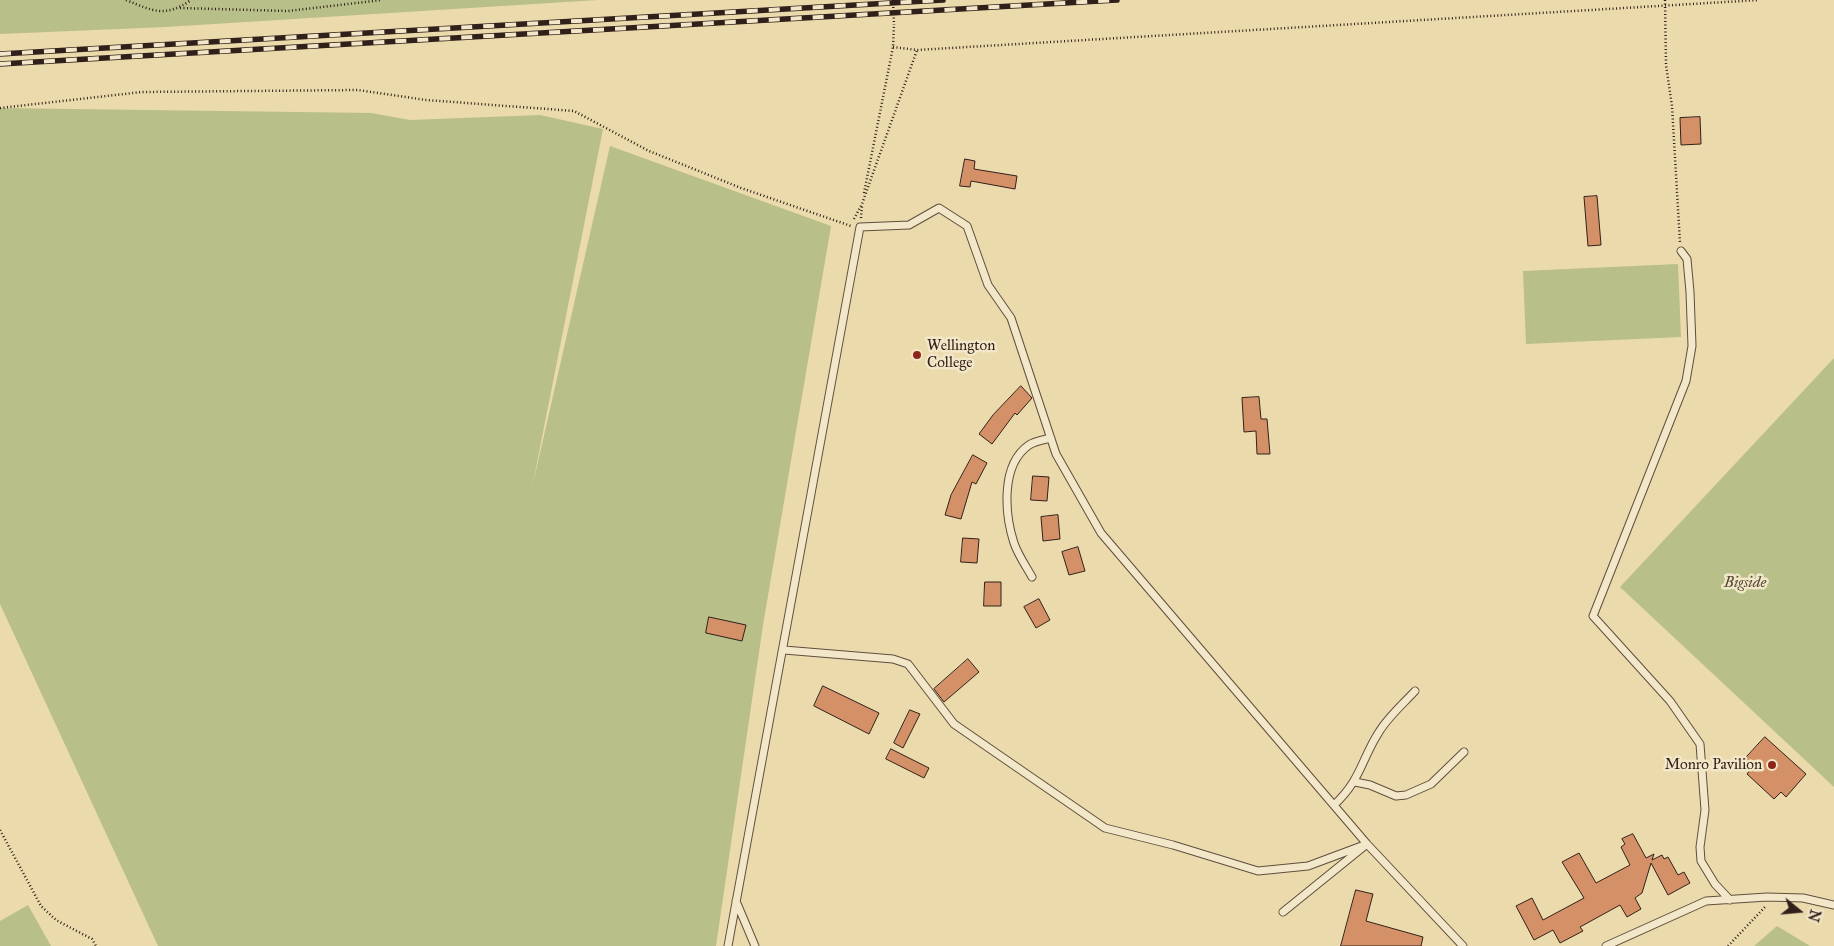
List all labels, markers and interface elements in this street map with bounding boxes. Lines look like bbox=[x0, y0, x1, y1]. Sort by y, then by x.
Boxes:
place label: Wellington College bbox=[927, 337, 995, 372]
marker: Wellington College bbox=[911, 349, 923, 361]
park label: Bigside bbox=[1724, 574, 1766, 592]
place label: Monro Pavilion bbox=[1665, 756, 1762, 774]
marker: Monro Pavilion bbox=[1766, 759, 1778, 771]
north arrow bbox=[1774, 886, 1824, 936]
text: N bbox=[1804, 907, 1824, 924]

